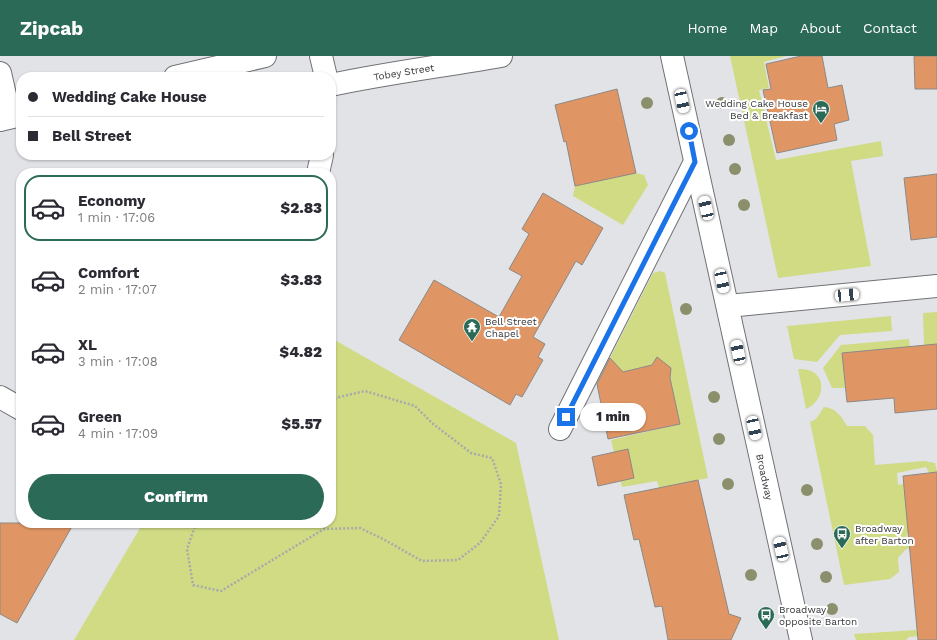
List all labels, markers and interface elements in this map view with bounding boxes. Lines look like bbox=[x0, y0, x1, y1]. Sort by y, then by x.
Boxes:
text: Zipcab bbox=[20, 17, 83, 40]
text: Home bbox=[687, 20, 727, 36]
text: Map bbox=[749, 20, 778, 36]
text: About bbox=[800, 20, 841, 36]
text: Contact bbox=[863, 20, 917, 36]
street label: Tobey Street bbox=[373, 61, 436, 82]
text: Wedding Cake House bbox=[52, 88, 207, 106]
car bbox=[674, 88, 690, 114]
place label: Wedding Cake House Bed & Breakfast bbox=[705, 98, 809, 121]
hotel icon: Wedding Cake House Bed & Breakfast bbox=[811, 99, 831, 124]
route start bbox=[680, 122, 698, 140]
text: Bell Street bbox=[52, 127, 131, 145]
icon: car bbox=[30, 190, 66, 226]
text: Economy bbox=[78, 192, 145, 210]
car bbox=[697, 195, 715, 221]
text: $2.83 bbox=[280, 199, 322, 217]
text: 1 min · 17:06 bbox=[78, 210, 155, 225]
icon: car bbox=[30, 262, 66, 298]
text: Comfort bbox=[78, 264, 139, 282]
car bbox=[714, 268, 730, 294]
text: $3.83 bbox=[280, 271, 322, 289]
text: 2 min · 17:07 bbox=[78, 282, 157, 297]
car bbox=[835, 288, 859, 302]
place label: Bell Street Chapel bbox=[485, 316, 537, 339]
temple icon: Bell Street Chapel bbox=[462, 317, 482, 342]
icon: car bbox=[30, 334, 66, 370]
text: XL bbox=[78, 336, 97, 354]
car bbox=[730, 339, 746, 365]
text: $4.82 bbox=[279, 343, 322, 361]
text: 3 min · 17:08 bbox=[78, 354, 158, 369]
callout: 1 min bbox=[580, 403, 646, 431]
icon: car bbox=[30, 406, 66, 442]
text: Green bbox=[78, 408, 122, 426]
route end bbox=[557, 408, 575, 426]
text: 1 min bbox=[596, 409, 630, 424]
text: $5.57 bbox=[282, 415, 322, 433]
car bbox=[746, 415, 762, 441]
text: 4 min · 17:09 bbox=[78, 426, 158, 441]
street label: Broadway bbox=[755, 453, 776, 502]
button: Confirm bbox=[28, 474, 324, 520]
place label: Broadway after Barton bbox=[855, 523, 914, 546]
bus stop icon: Broadway after Barton bbox=[832, 524, 852, 549]
car bbox=[772, 536, 790, 562]
place label: Broadway opposite Barton bbox=[779, 604, 857, 627]
bus stop icon: Broadway opposite Barton bbox=[756, 605, 776, 630]

